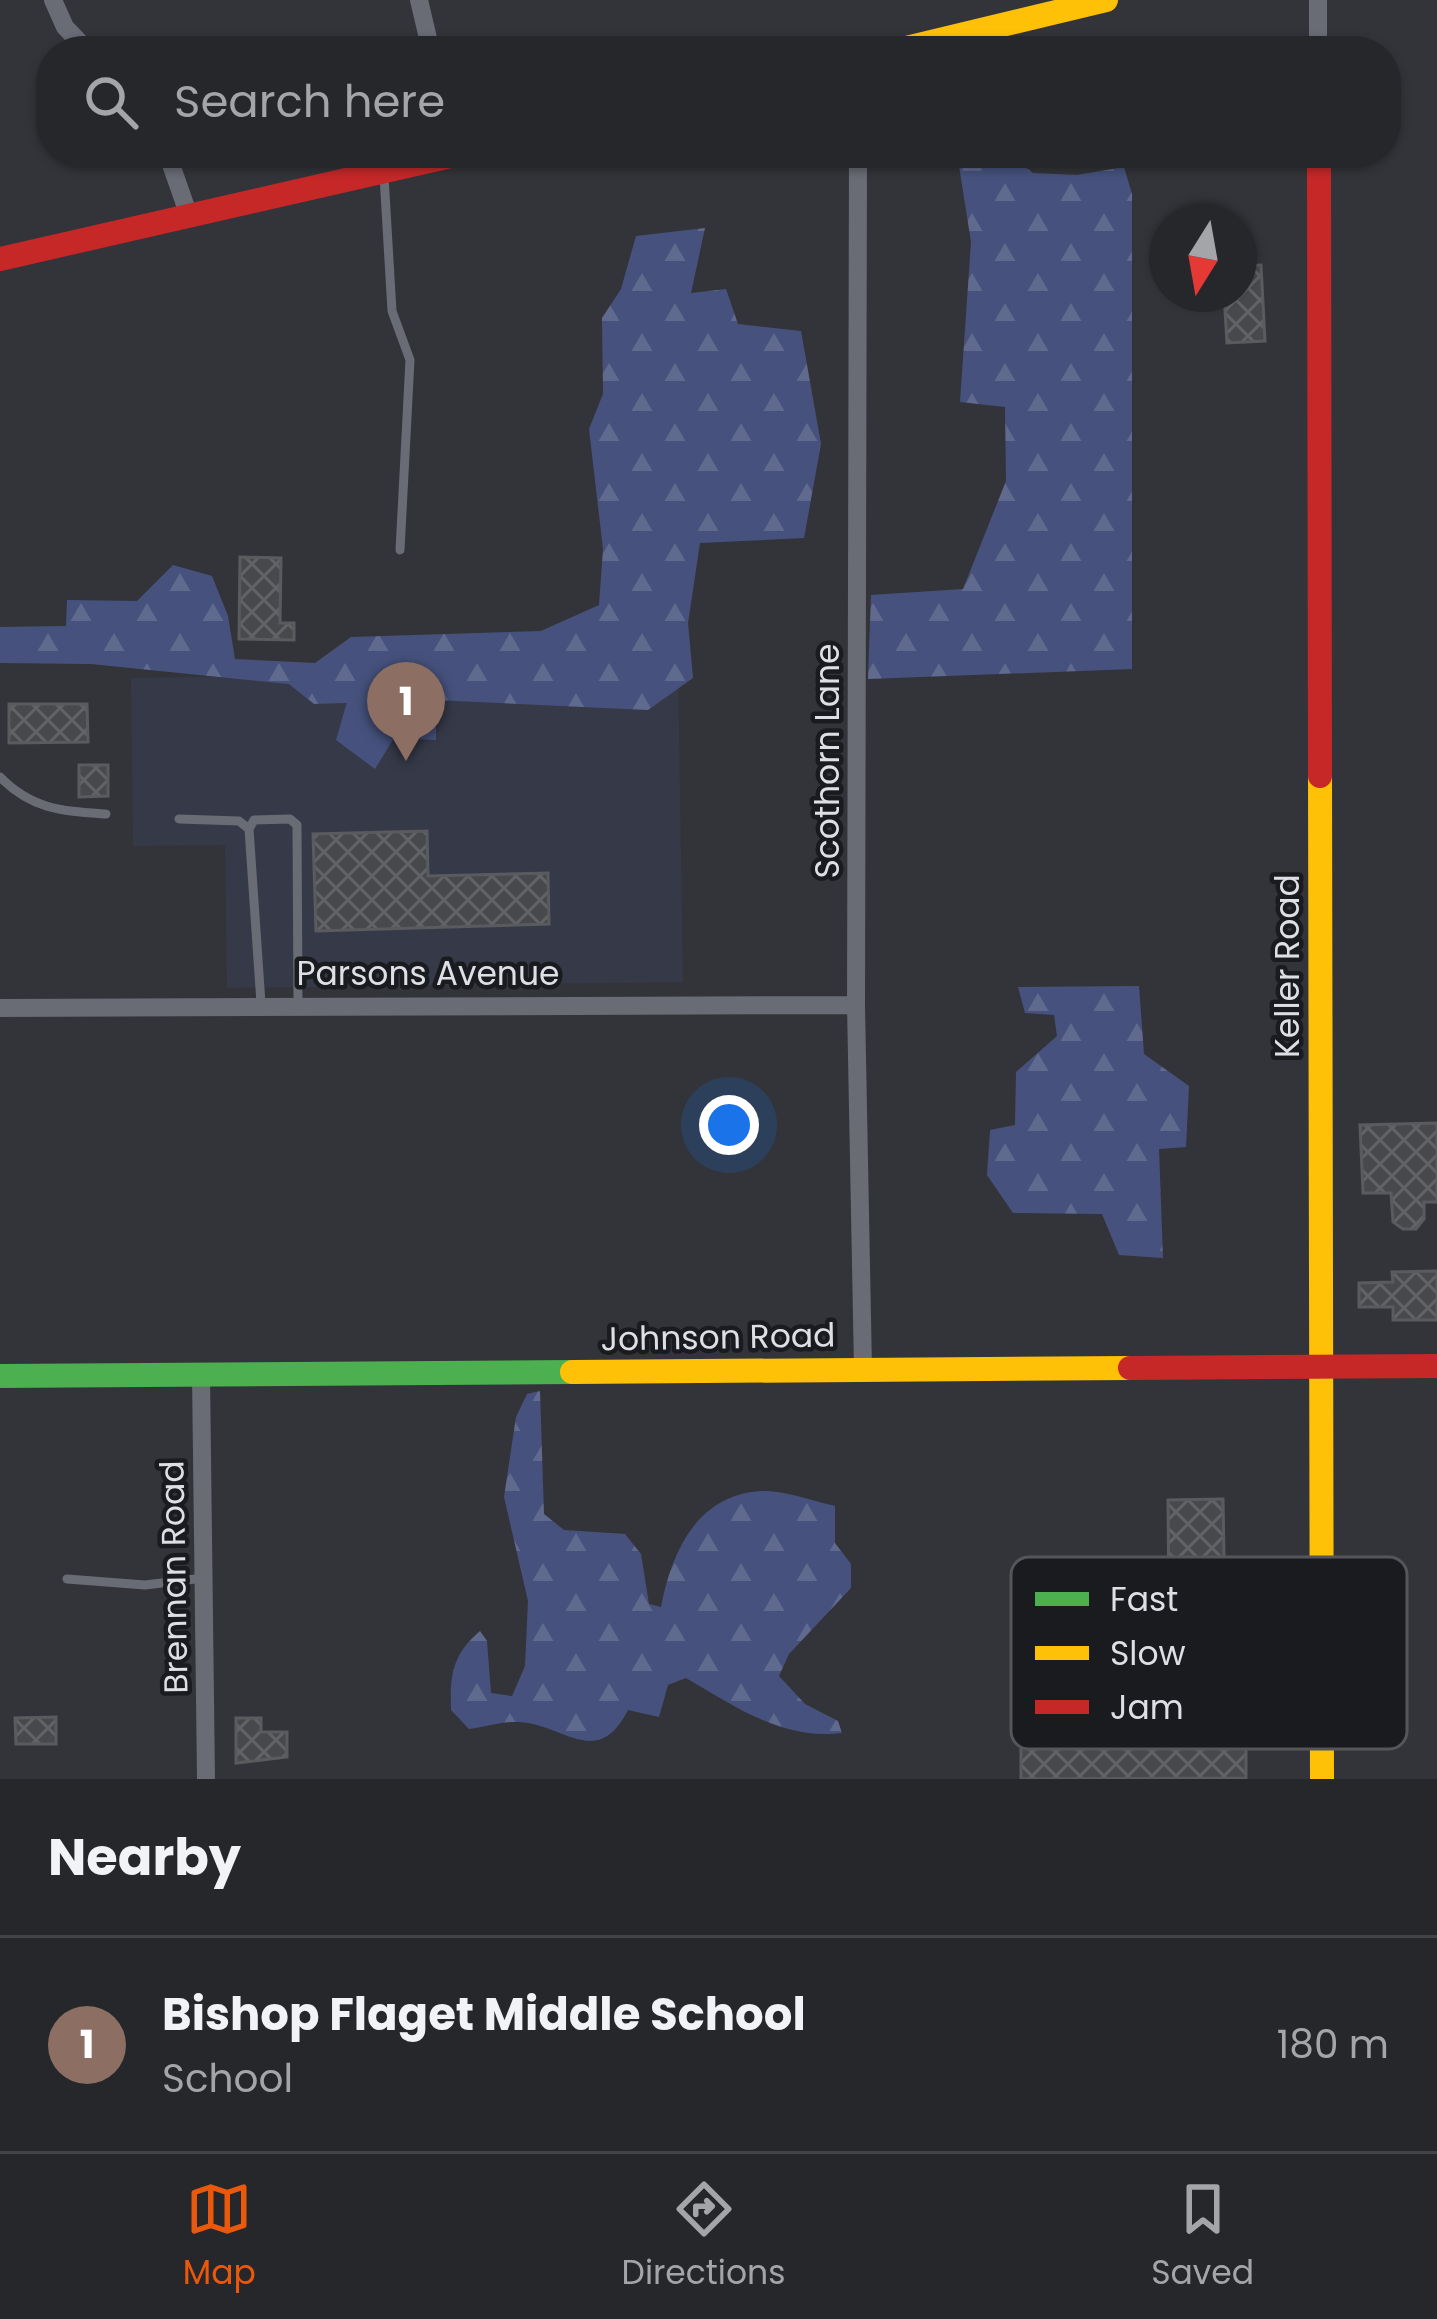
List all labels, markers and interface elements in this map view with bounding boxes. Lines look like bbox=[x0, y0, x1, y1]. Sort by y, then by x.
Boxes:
search box bbox=[36, 36, 1401, 168]
icon: search bbox=[78, 69, 144, 135]
text: Search here bbox=[174, 70, 445, 133]
north arrow bbox=[1149, 204, 1257, 312]
street label: Scothorn Lane bbox=[804, 643, 851, 879]
pin: 1 bbox=[367, 662, 445, 761]
street label: Keller Road bbox=[1264, 874, 1311, 1058]
street label: Parsons Avenue bbox=[296, 950, 560, 997]
your location bbox=[699, 1095, 759, 1155]
street label: Johnson Road bbox=[600, 1311, 836, 1363]
street label: Brennan Road bbox=[148, 1460, 200, 1694]
legend bbox=[1011, 1557, 1407, 1749]
text: Fast bbox=[1110, 1576, 1178, 1623]
text: Slow bbox=[1110, 1630, 1186, 1677]
text: Jam bbox=[1110, 1684, 1184, 1731]
text: Nearby bbox=[48, 1821, 241, 1893]
text: Bishop Flaget Middle School bbox=[162, 1983, 806, 2046]
text: 1 bbox=[80, 2017, 94, 2072]
text: 180 m bbox=[1277, 2017, 1389, 2072]
text: School bbox=[162, 2051, 293, 2106]
tab: Map bbox=[183, 2176, 256, 2298]
tab: Directions bbox=[622, 2176, 785, 2298]
tab: Saved bbox=[1151, 2176, 1254, 2298]

